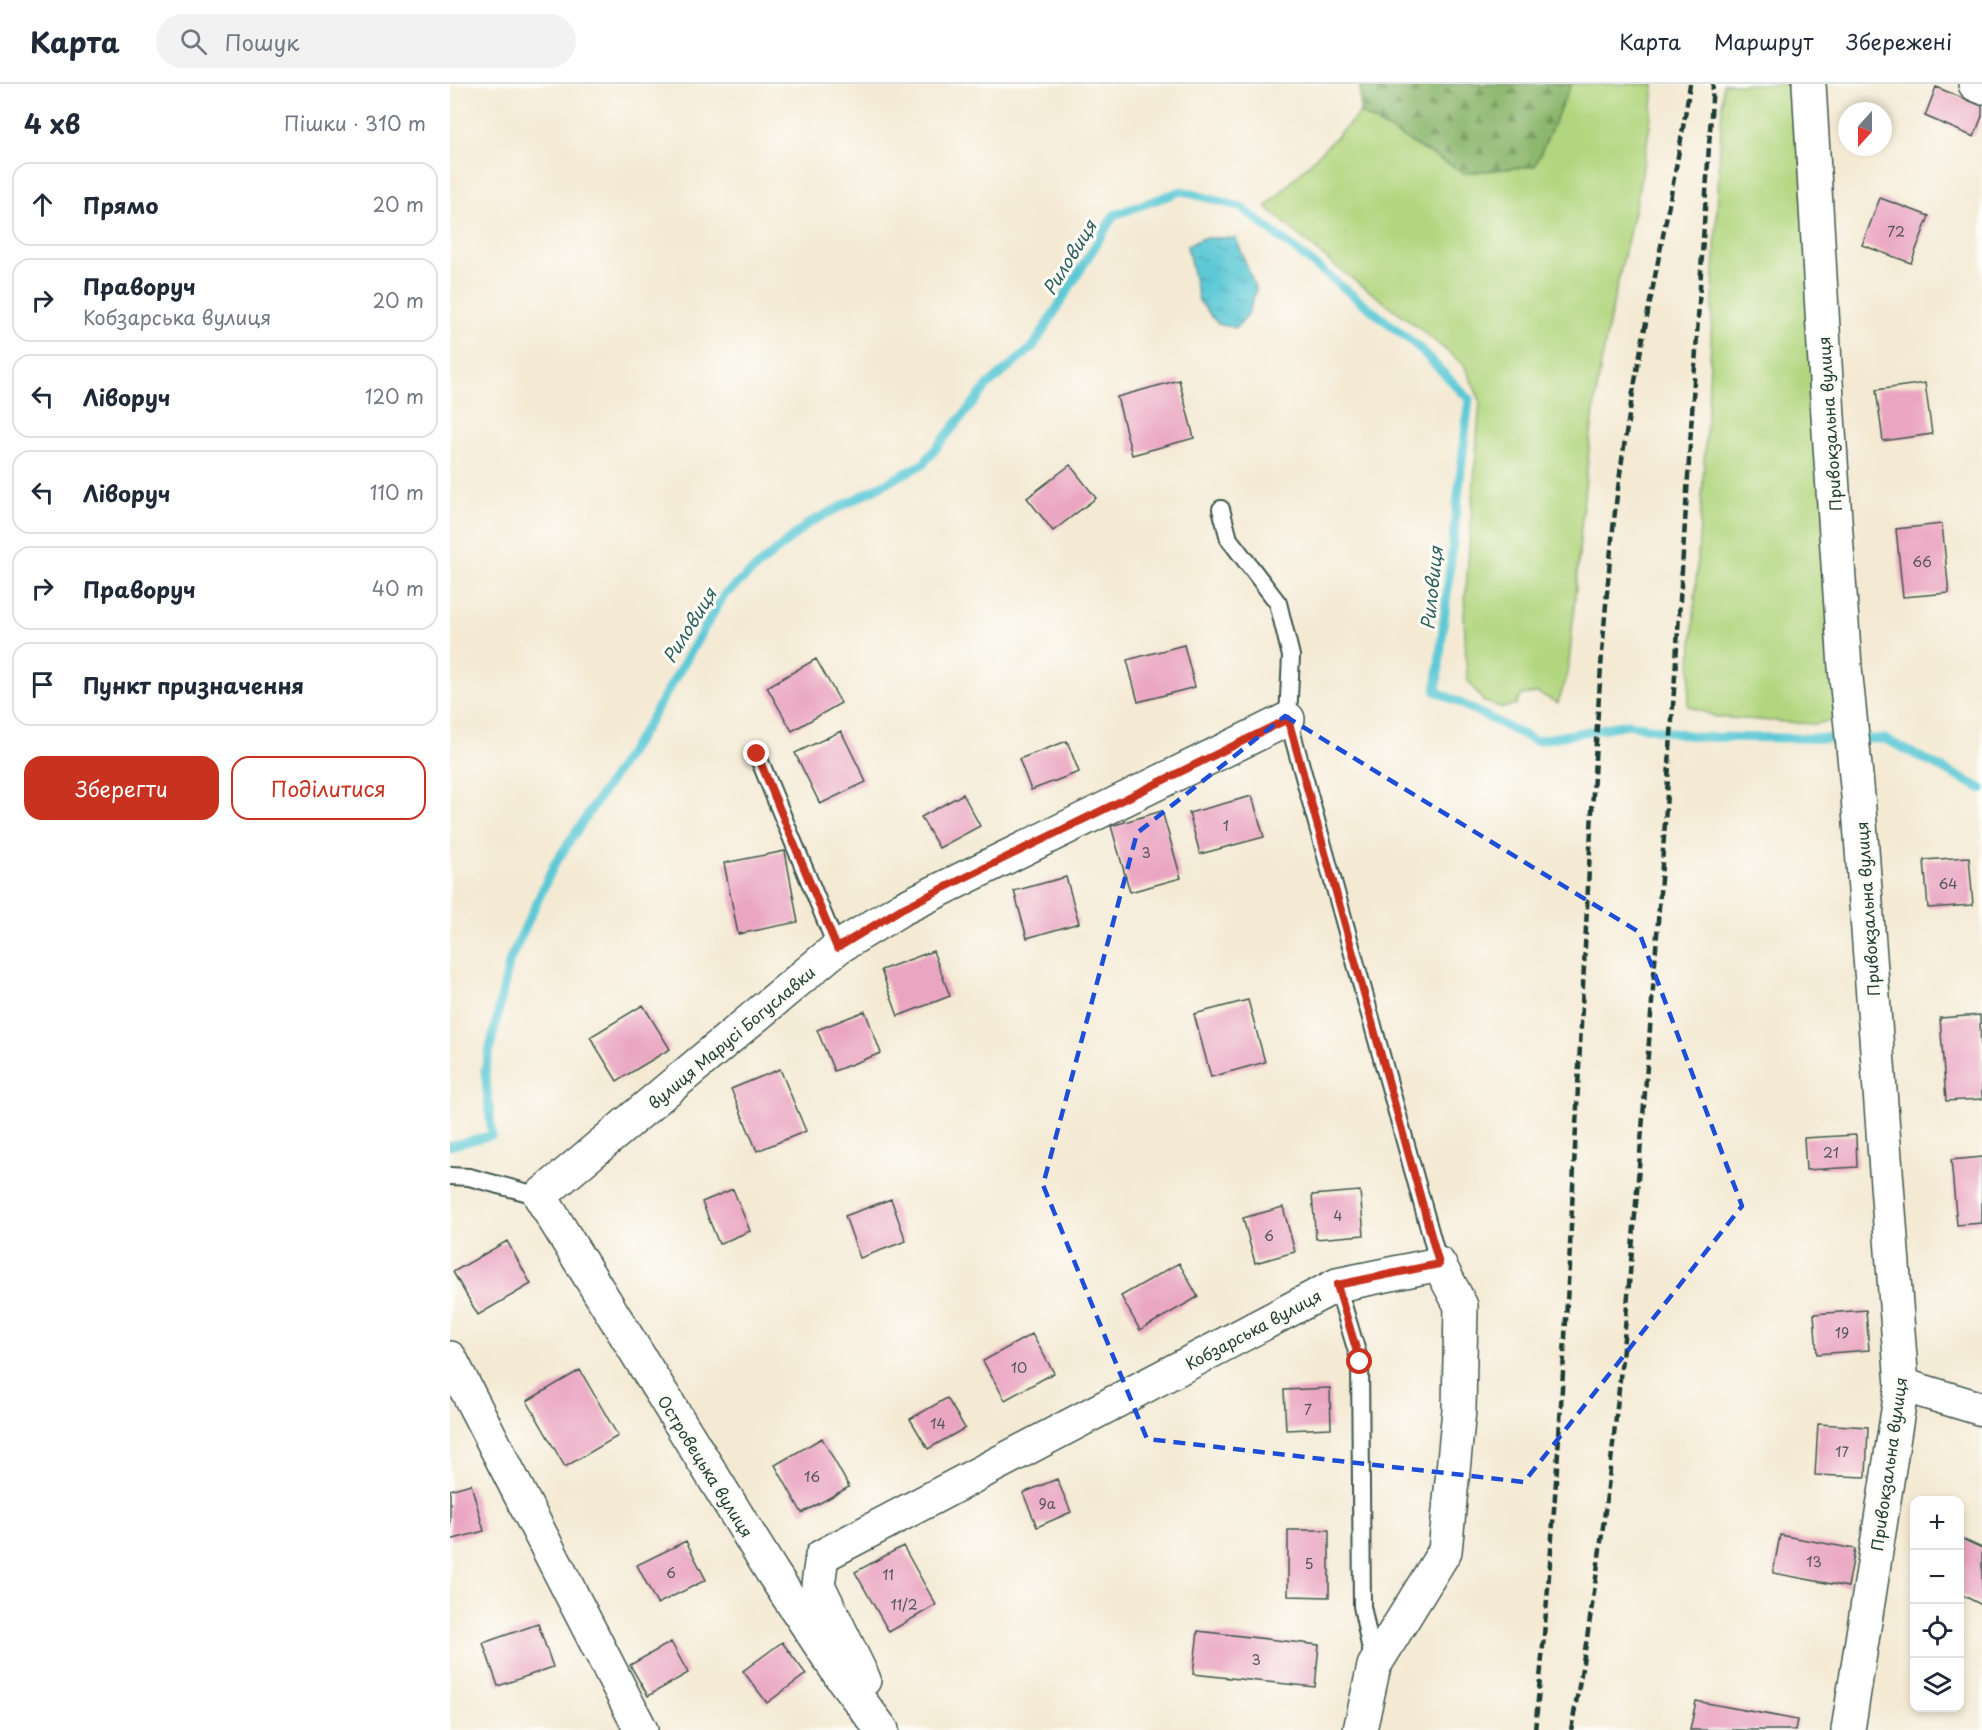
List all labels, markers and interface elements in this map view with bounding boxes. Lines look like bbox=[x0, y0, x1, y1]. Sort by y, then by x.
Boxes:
search box bbox=[156, 14, 576, 68]
text: Карта bbox=[30, 20, 120, 63]
icon: search bbox=[177, 25, 210, 58]
text: Пошук bbox=[225, 25, 299, 58]
text: Карта bbox=[1619, 25, 1681, 57]
text: Маршрут bbox=[1714, 25, 1813, 57]
text: Збережені bbox=[1846, 25, 1952, 57]
north arrow bbox=[1838, 102, 1892, 156]
text: 4 хв bbox=[24, 104, 80, 143]
text: Пішки · 310 m bbox=[284, 108, 426, 138]
icon: ahead bbox=[26, 188, 59, 221]
text: Прямо bbox=[83, 188, 158, 221]
text: 20 m bbox=[372, 189, 424, 219]
water label: Риловиця bbox=[1035, 213, 1103, 300]
house number: 72 bbox=[1887, 221, 1905, 242]
text: Праворуч bbox=[83, 269, 196, 302]
icon: right bbox=[26, 284, 59, 317]
text: 20 m bbox=[372, 285, 424, 315]
text: Кобзарська вулиця bbox=[83, 302, 271, 332]
street label: Привокзальна вулиця bbox=[1811, 336, 1847, 512]
icon: left bbox=[26, 380, 59, 413]
text: Ліворуч bbox=[83, 380, 170, 413]
text: 120 m bbox=[365, 381, 424, 411]
icon: left bbox=[26, 476, 59, 509]
text: Ліворуч bbox=[83, 476, 170, 509]
text: 110 m bbox=[370, 477, 424, 507]
water label: Риловиця bbox=[1413, 544, 1449, 631]
house number: 66 bbox=[1912, 551, 1932, 572]
icon: right bbox=[26, 572, 59, 605]
text: Праворуч bbox=[83, 572, 196, 605]
text: 40 m bbox=[372, 573, 424, 603]
water label: Риловиця bbox=[655, 581, 723, 668]
icon: arrive bbox=[26, 668, 59, 701]
text: Пункт призначення bbox=[83, 668, 304, 701]
route end bbox=[743, 740, 769, 766]
button: Зберегти bbox=[24, 756, 219, 820]
button: Поділитися bbox=[231, 756, 426, 820]
house number: 1 bbox=[1223, 815, 1229, 836]
street label: Привокзальна вулиця bbox=[1849, 821, 1885, 997]
house number: 3 bbox=[1141, 842, 1151, 863]
house number: 64 bbox=[1938, 873, 1958, 894]
street label: вулиця Марусі Богуславки bbox=[642, 960, 820, 1114]
house number: 21 bbox=[1823, 1142, 1839, 1163]
house number: 4 bbox=[1333, 1205, 1343, 1226]
house number: 6 bbox=[1264, 1225, 1274, 1246]
street label: Кобзарська вулиця bbox=[1181, 1283, 1325, 1375]
house number: 19 bbox=[1835, 1322, 1849, 1343]
route start bbox=[1346, 1348, 1372, 1374]
house number: 10 bbox=[1011, 1357, 1027, 1378]
street label: Привокзальна вулиця bbox=[1864, 1376, 1912, 1552]
street label: Островецька вулиця bbox=[652, 1390, 760, 1542]
house number: 7 bbox=[1304, 1399, 1312, 1420]
house number: 14 bbox=[930, 1413, 946, 1434]
house number: 17 bbox=[1835, 1441, 1849, 1462]
house number: 16 bbox=[804, 1466, 820, 1487]
house number: 9а bbox=[1039, 1493, 1056, 1514]
map controls bbox=[1910, 1496, 1964, 1712]
button: + bbox=[1910, 1496, 1964, 1550]
button: − bbox=[1910, 1550, 1964, 1604]
house number: 13 bbox=[1806, 1551, 1822, 1572]
house number: 5 bbox=[1304, 1553, 1314, 1574]
house number: 6 bbox=[666, 1562, 676, 1583]
house number: 11 bbox=[882, 1564, 894, 1585]
house number: 11/2 bbox=[890, 1594, 918, 1615]
button: locate bbox=[1910, 1604, 1964, 1658]
house number: 3 bbox=[1251, 1649, 1261, 1670]
button: layers bbox=[1910, 1658, 1964, 1712]

